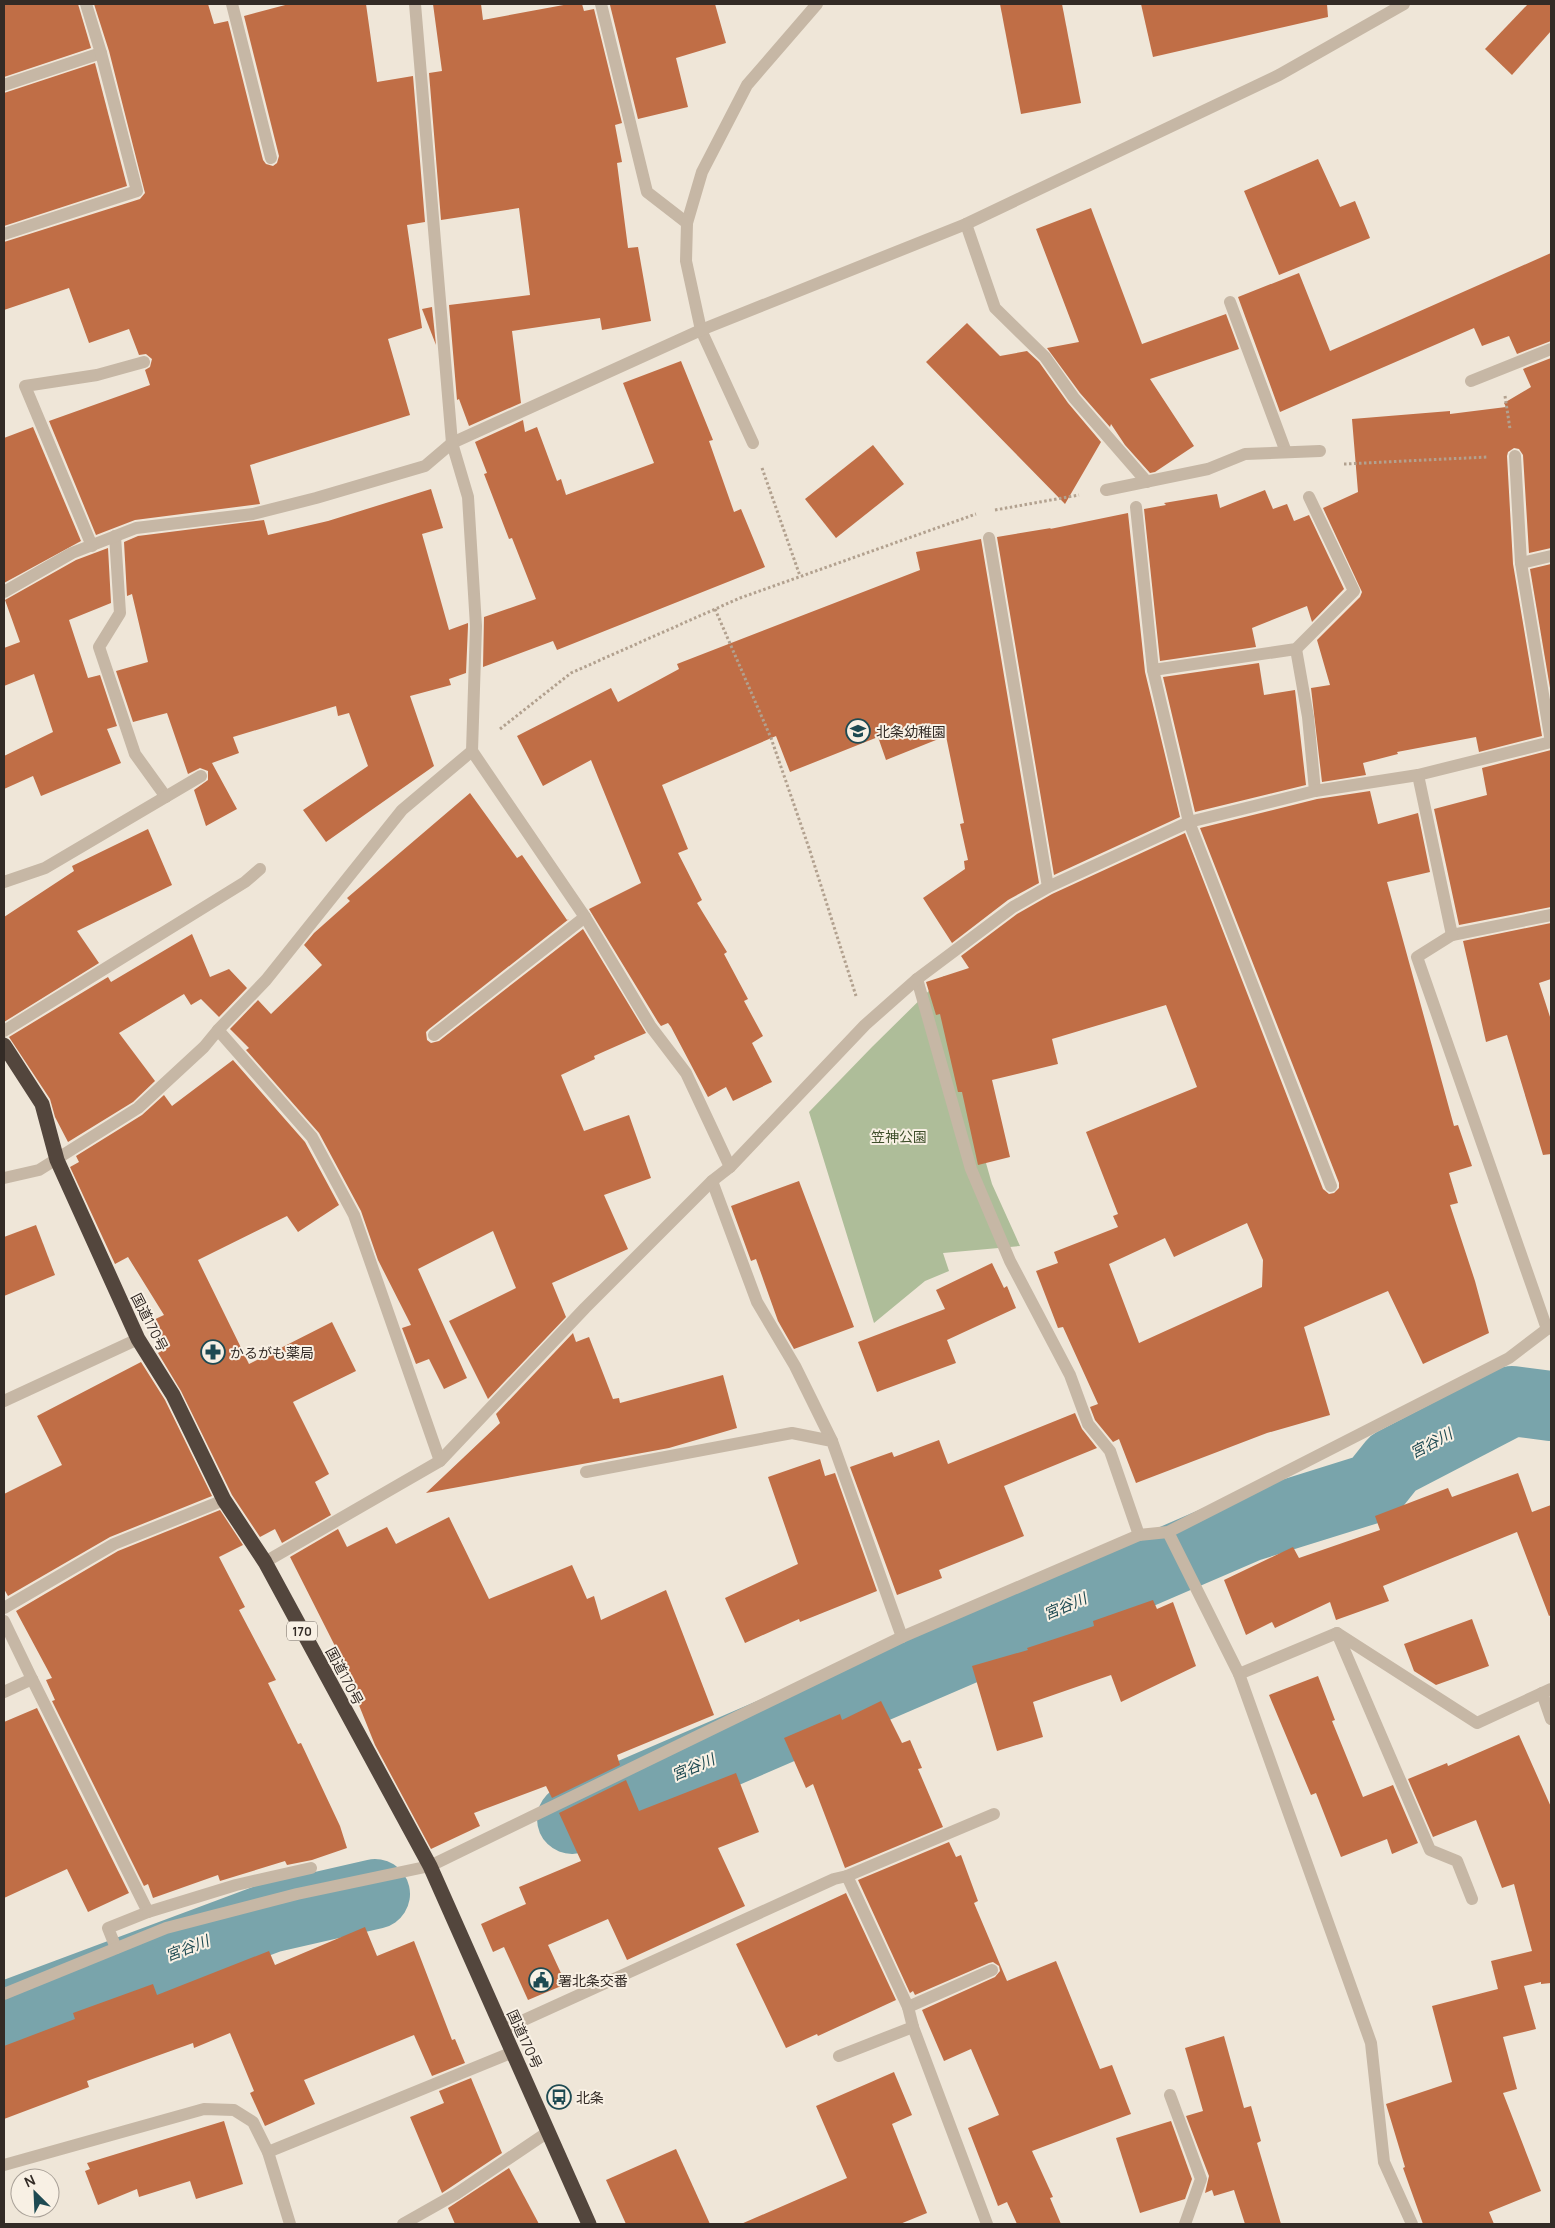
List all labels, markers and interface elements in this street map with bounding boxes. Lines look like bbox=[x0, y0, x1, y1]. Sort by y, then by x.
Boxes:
school or university icon: 北条幼稚園 bbox=[845, 718, 871, 744]
place label: 北条幼稚園 bbox=[876, 722, 946, 741]
park label: 笠神公園 bbox=[871, 1127, 927, 1146]
street label: 国道170号 bbox=[127, 1290, 173, 1354]
pharmacy icon: かるがも薬局 bbox=[200, 1339, 226, 1365]
place label: かるがも薬局 bbox=[230, 1343, 314, 1362]
water label: 宮谷川 bbox=[1406, 1422, 1458, 1463]
water label: 宮谷川 bbox=[1040, 1587, 1092, 1624]
road number: 170 bbox=[287, 1622, 317, 1640]
street label: 国道170号 bbox=[322, 1644, 368, 1708]
water label: 宮谷川 bbox=[668, 1748, 720, 1785]
water label: 宮谷川 bbox=[162, 1929, 214, 1966]
public building icon: 署北条交番 bbox=[528, 1967, 554, 1993]
place label: 署北条交番 bbox=[558, 1971, 628, 1990]
street label: 国道170号 bbox=[503, 2006, 547, 2072]
bus stop icon: 北条 bbox=[546, 2084, 572, 2110]
place label: 北条 bbox=[576, 2088, 604, 2107]
north arrow bbox=[10, 2168, 60, 2218]
text: N bbox=[21, 2170, 38, 2191]

